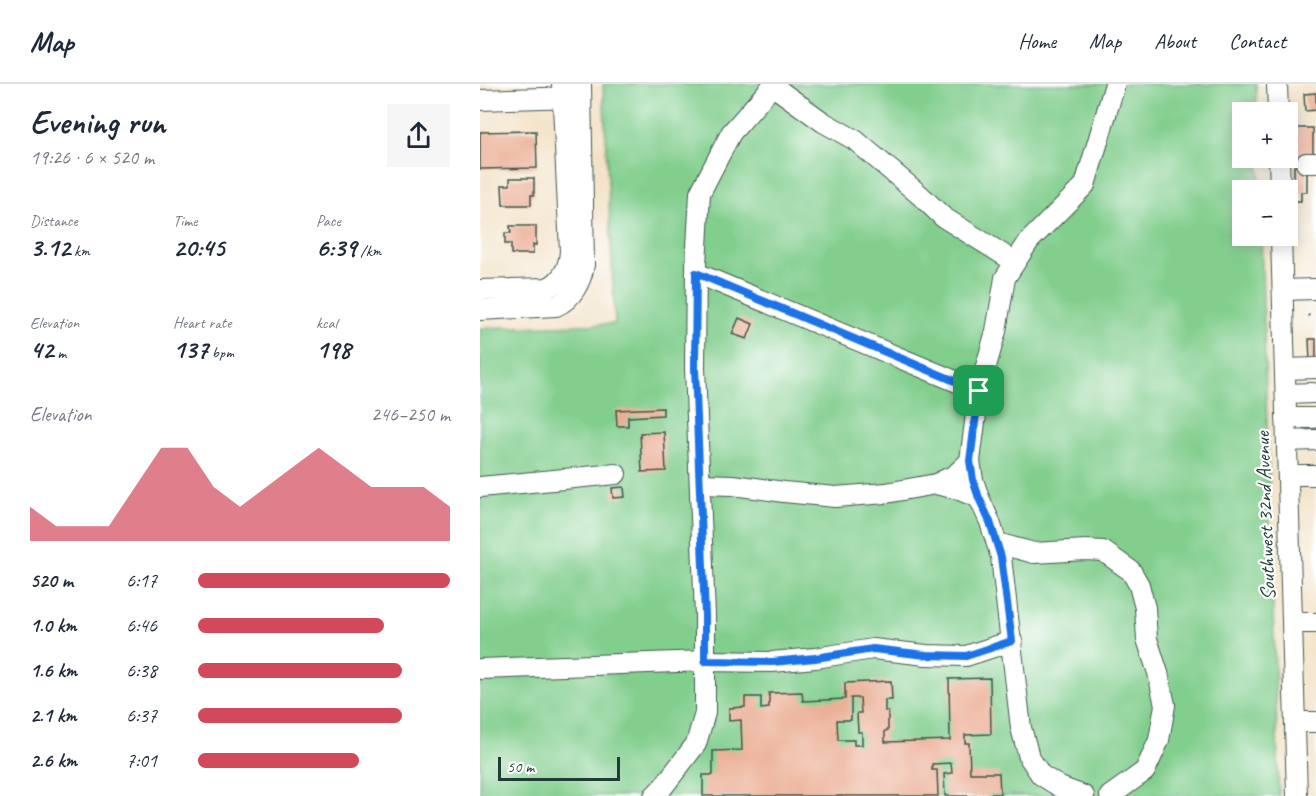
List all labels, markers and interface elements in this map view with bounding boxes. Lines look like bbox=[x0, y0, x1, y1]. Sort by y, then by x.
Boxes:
text: Map bbox=[30, 24, 73, 59]
text: Home bbox=[1018, 28, 1056, 54]
text: Map bbox=[1089, 28, 1121, 54]
text: About bbox=[1154, 28, 1196, 54]
text: Contact bbox=[1229, 28, 1286, 54]
text: Evening run bbox=[30, 101, 165, 143]
map controls bbox=[1232, 102, 1298, 246]
button: + bbox=[1232, 102, 1298, 168]
button: share bbox=[387, 104, 450, 167]
text: 19:26 · 6 × 520 m bbox=[30, 145, 154, 170]
button: − bbox=[1232, 180, 1298, 246]
text: Distance bbox=[30, 211, 78, 231]
text: Time bbox=[173, 211, 197, 231]
text: Pace bbox=[316, 211, 341, 231]
text: 3.12 bbox=[30, 231, 70, 264]
text: 20:45 bbox=[173, 231, 225, 264]
text: 6:39 bbox=[316, 231, 356, 264]
text: km bbox=[70, 241, 90, 261]
text: /km bbox=[356, 241, 381, 261]
text: Elevation bbox=[30, 313, 79, 333]
text: Heart rate bbox=[173, 313, 231, 333]
text: kcal bbox=[316, 313, 337, 333]
text: 42 bbox=[30, 333, 53, 366]
text: 137 bbox=[173, 333, 208, 366]
text: 198 bbox=[316, 333, 351, 366]
text: m bbox=[53, 343, 66, 363]
text: bpm bbox=[208, 343, 234, 363]
pin bbox=[953, 365, 1004, 416]
icon: arrive bbox=[962, 374, 995, 407]
text: Elevation bbox=[30, 402, 92, 427]
text: 246–250 m bbox=[371, 402, 450, 427]
street label: Southwest 32nd Avenue bbox=[1249, 430, 1281, 601]
text: 520 m bbox=[30, 568, 73, 593]
text: 6:17 bbox=[126, 568, 157, 593]
text: 1.0 km bbox=[30, 613, 77, 638]
text: 6:46 bbox=[126, 613, 157, 638]
text: 1.6 km bbox=[30, 658, 77, 683]
text: 6:38 bbox=[126, 658, 157, 683]
text: 2.1 km bbox=[30, 703, 77, 728]
text: 6:37 bbox=[126, 703, 157, 728]
text: 2.6 km bbox=[30, 748, 77, 773]
text: 7:01 bbox=[126, 748, 157, 773]
scale bar bbox=[498, 754, 620, 782]
text: 50 m bbox=[507, 757, 534, 777]

